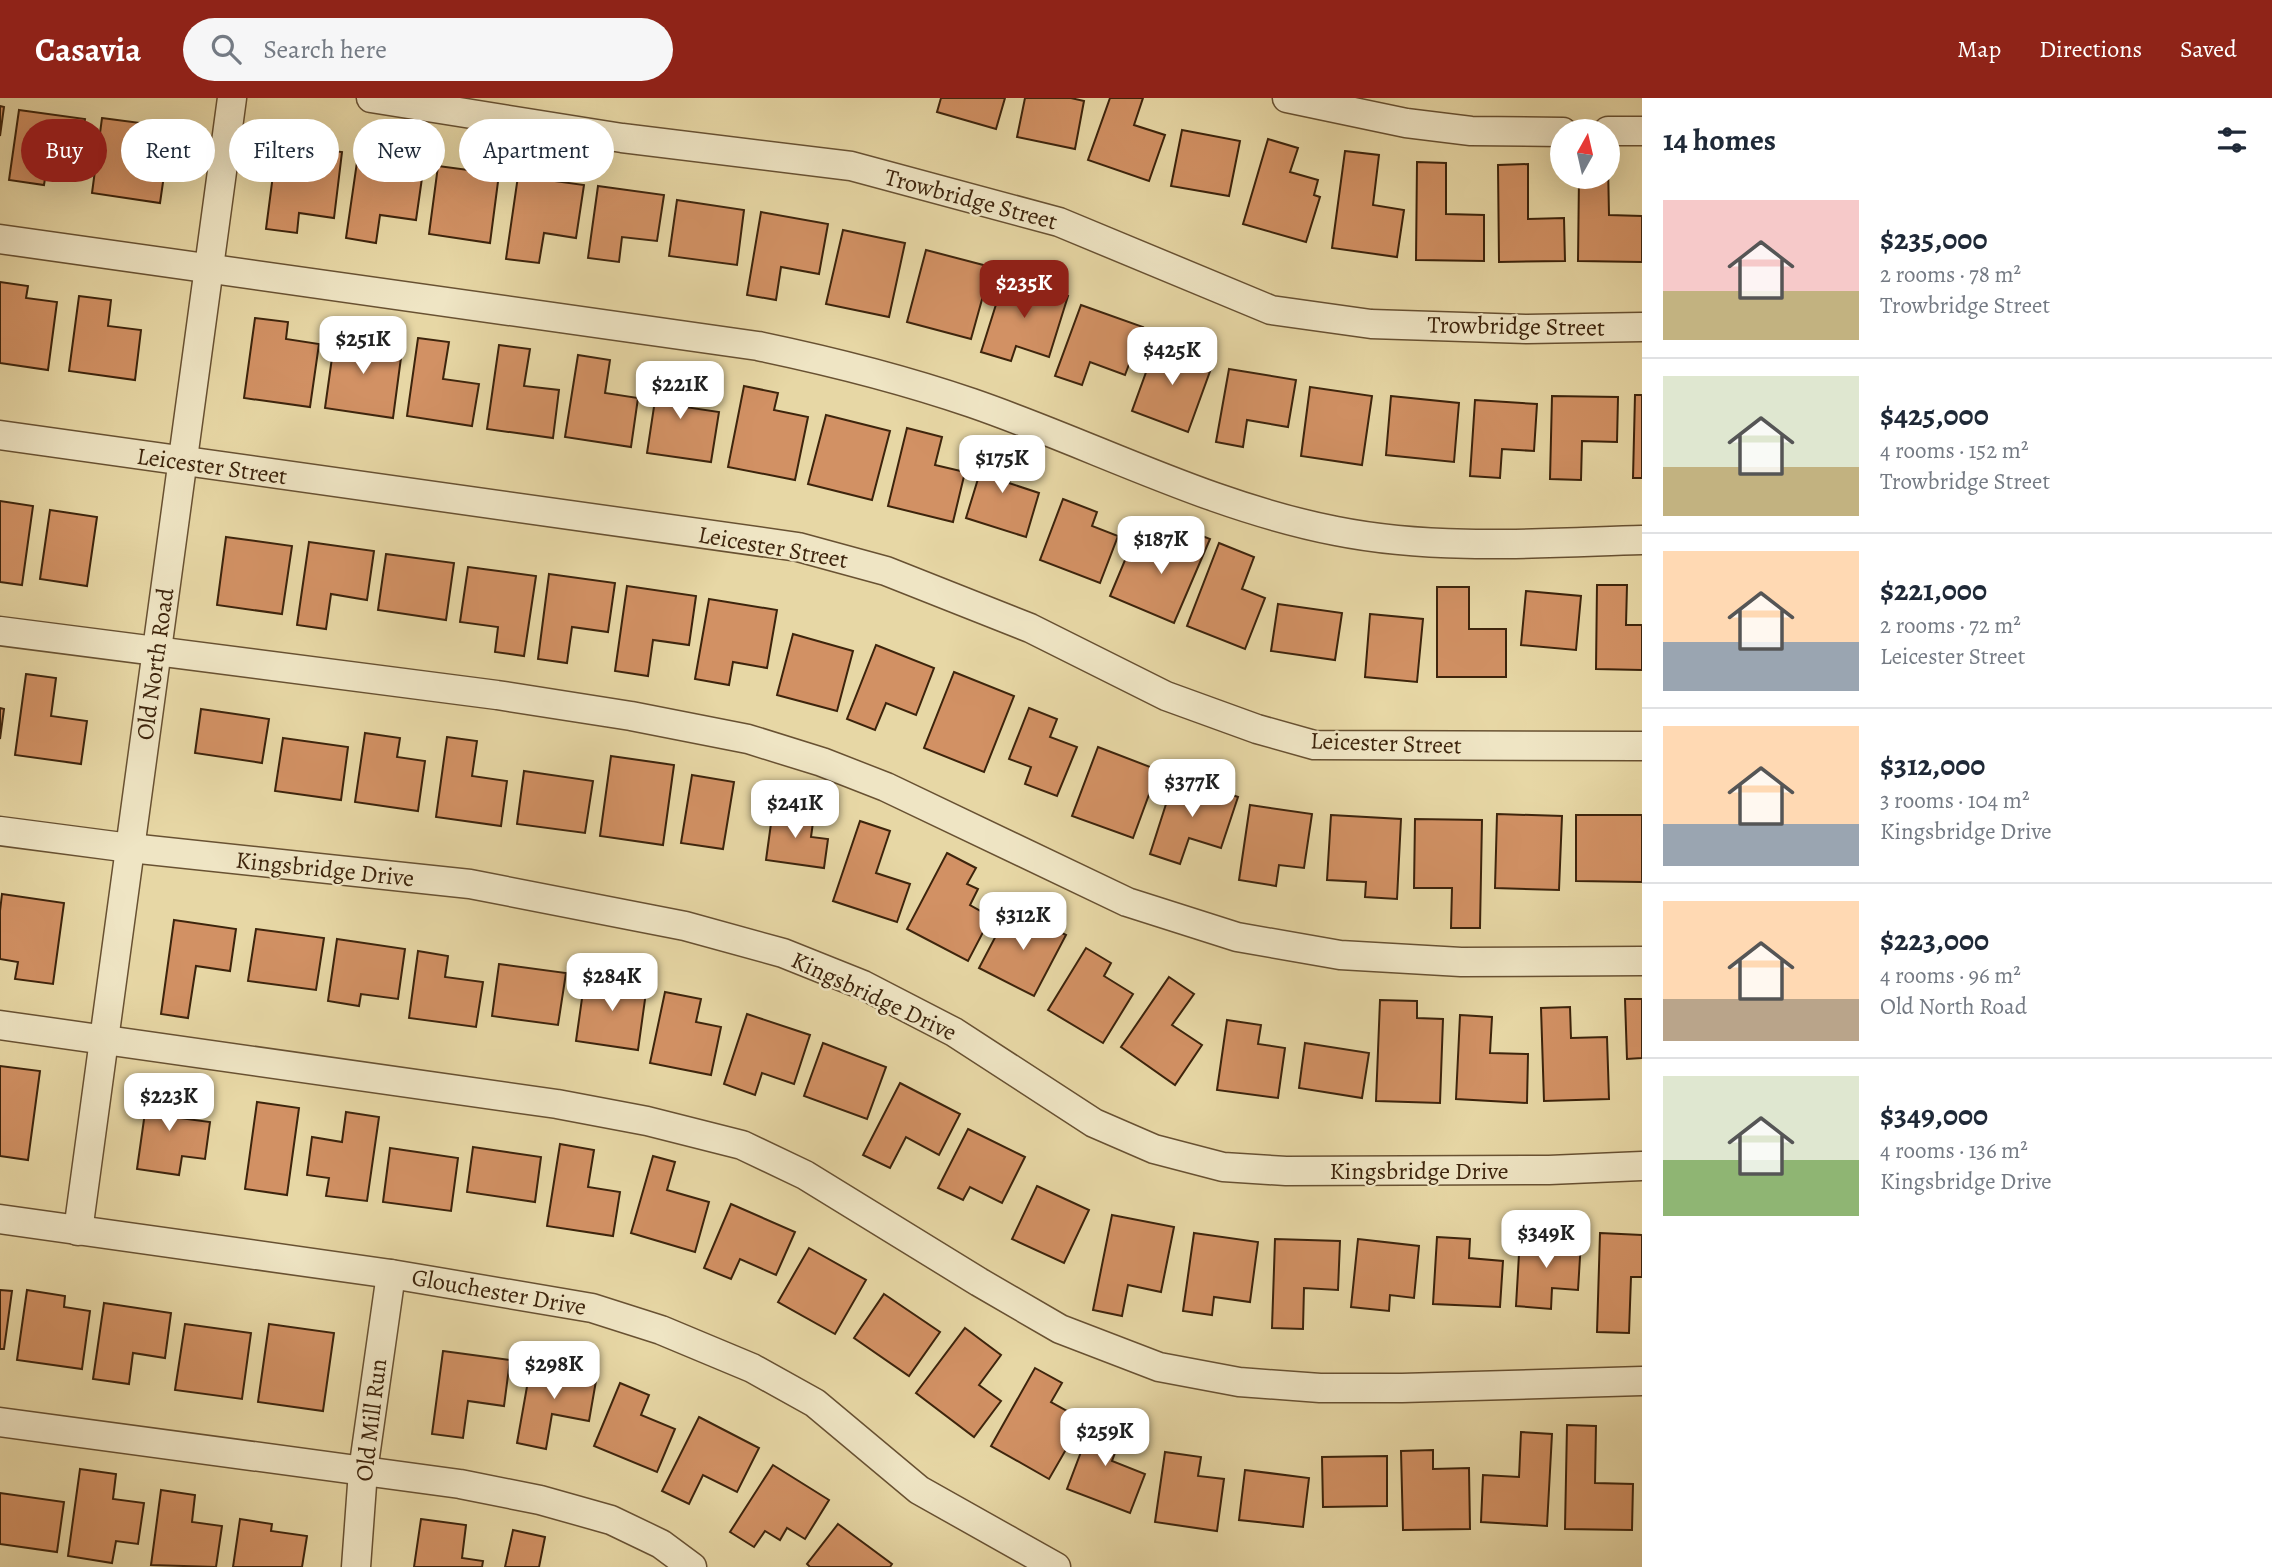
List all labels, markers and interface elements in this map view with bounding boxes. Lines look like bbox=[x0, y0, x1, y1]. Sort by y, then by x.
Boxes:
search box bbox=[183, 18, 673, 81]
text: Casavia bbox=[35, 27, 141, 72]
icon: search bbox=[207, 30, 245, 68]
text: Search here bbox=[263, 32, 387, 67]
text: Map bbox=[1957, 33, 2001, 65]
text: Directions bbox=[2039, 33, 2142, 65]
text: Saved bbox=[2180, 33, 2237, 65]
chip: Buy bbox=[21, 119, 107, 182]
chip: Rent bbox=[121, 119, 215, 182]
chip: Filters bbox=[229, 119, 339, 182]
chip: New bbox=[353, 119, 445, 182]
chip: Apartment bbox=[459, 119, 614, 182]
north arrow bbox=[1550, 119, 1620, 189]
map controls bbox=[1550, 119, 1620, 189]
text: 14 homes bbox=[1663, 120, 1776, 160]
icon: filters bbox=[2213, 121, 2251, 159]
street label: Trowbridge Street bbox=[881, 161, 1061, 237]
text: $235,000 bbox=[1880, 219, 1988, 259]
icon: home bbox=[1719, 228, 1803, 312]
text: 2 rooms · 78 m² bbox=[1880, 259, 2021, 290]
pin: $235K bbox=[975, 260, 1073, 320]
text: $235K bbox=[996, 267, 1052, 298]
text: Trowbridge Street bbox=[1880, 290, 2050, 321]
street label: Trowbridge Street bbox=[1427, 308, 1605, 344]
pin: $251K bbox=[314, 316, 412, 376]
text: $251K bbox=[336, 323, 391, 354]
pin: $425K bbox=[1123, 328, 1221, 387]
text: $425K bbox=[1143, 334, 1201, 365]
pin: $221K bbox=[631, 362, 729, 421]
text: $221K bbox=[652, 368, 708, 399]
text: $425,000 bbox=[1880, 395, 1989, 435]
icon: home bbox=[1719, 404, 1803, 488]
text: 4 rooms · 152 m² bbox=[1880, 435, 2028, 466]
pin: $175K bbox=[953, 436, 1051, 495]
street label: Leicester Street bbox=[135, 440, 289, 492]
text: $175K bbox=[975, 442, 1029, 473]
text: Trowbridge Street bbox=[1880, 466, 2050, 497]
pin: $187K bbox=[1112, 517, 1210, 576]
street label: Leicester Street bbox=[696, 518, 850, 576]
text: $187K bbox=[1134, 523, 1188, 554]
text: $221,000 bbox=[1880, 570, 1987, 610]
icon: home bbox=[1719, 579, 1803, 663]
street label: Old North Road bbox=[128, 586, 182, 742]
text: 2 rooms · 72 m² bbox=[1880, 610, 2021, 641]
text: Leicester Street bbox=[1880, 641, 2025, 672]
street label: Leicester Street bbox=[1310, 724, 1462, 762]
text: $312,000 bbox=[1880, 745, 1985, 785]
icon: home bbox=[1719, 754, 1803, 838]
pin: $377K bbox=[1143, 760, 1241, 819]
text: $377K bbox=[1164, 766, 1220, 797]
pin: $241K bbox=[746, 780, 844, 840]
text: 3 rooms · 104 m² bbox=[1880, 785, 2029, 816]
text: $241K bbox=[767, 787, 823, 818]
text: Kingsbridge Drive bbox=[1880, 816, 2052, 847]
street label: Kingsbridge Drive bbox=[234, 844, 416, 894]
pin: $312K bbox=[974, 892, 1072, 952]
text: $312K bbox=[995, 899, 1051, 930]
text: $223,000 bbox=[1880, 920, 1989, 960]
icon: home bbox=[1719, 929, 1803, 1013]
street label: Kingsbridge Drive bbox=[786, 944, 962, 1048]
pin: $284K bbox=[563, 954, 661, 1013]
text: $284K bbox=[583, 960, 641, 991]
text: 4 rooms · 96 m² bbox=[1880, 960, 2021, 991]
text: Old North Road bbox=[1880, 991, 2027, 1022]
pin: $223K bbox=[120, 1074, 218, 1133]
text: $223K bbox=[140, 1080, 198, 1111]
text: $349,000 bbox=[1880, 1095, 1988, 1135]
icon: home bbox=[1719, 1104, 1803, 1188]
text: 4 rooms · 136 m² bbox=[1880, 1135, 2028, 1166]
street label: Kingsbridge Drive bbox=[1329, 1155, 1509, 1187]
text: Kingsbridge Drive bbox=[1880, 1166, 2052, 1197]
pin: $349K bbox=[1497, 1210, 1595, 1270]
text: $349K bbox=[1517, 1217, 1575, 1248]
street label: Glouchester Drive bbox=[409, 1261, 589, 1323]
pin: $298K bbox=[505, 1342, 603, 1401]
text: $298K bbox=[525, 1348, 583, 1379]
street label: Old Mill Run bbox=[348, 1357, 394, 1483]
pin: $259K bbox=[1056, 1408, 1154, 1468]
text: $259K bbox=[1076, 1415, 1134, 1446]

